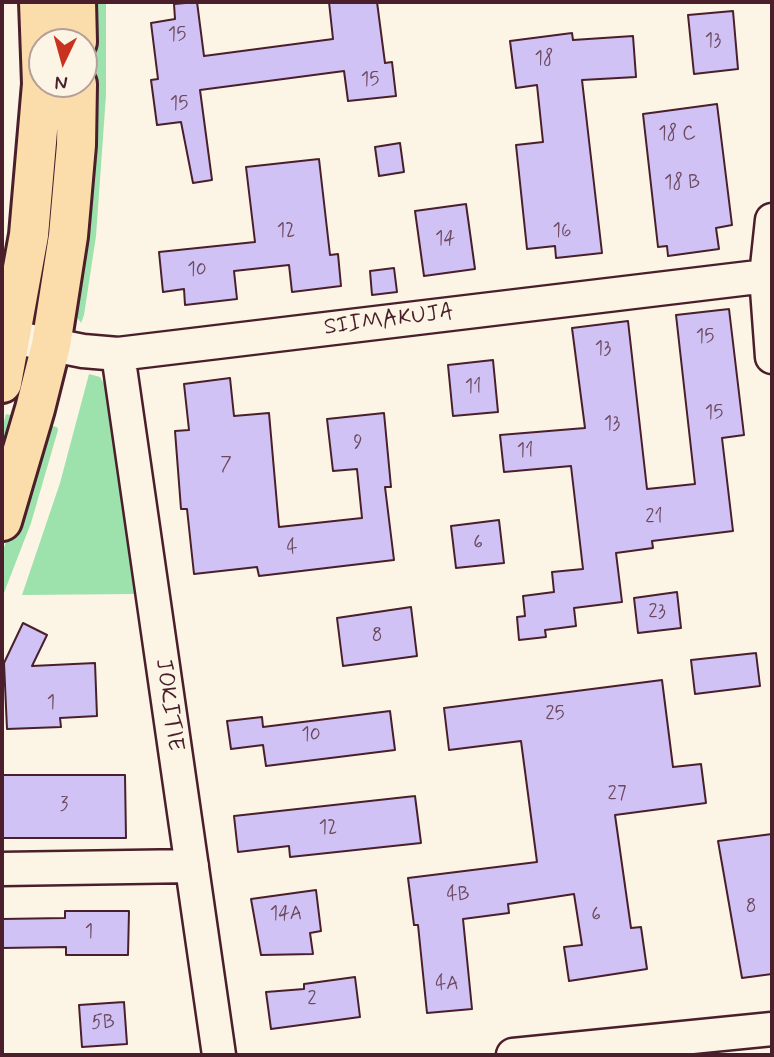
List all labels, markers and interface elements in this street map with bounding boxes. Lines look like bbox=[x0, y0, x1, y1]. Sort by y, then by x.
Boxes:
house number: 15 bbox=[168, 25, 186, 47]
north arrow bbox=[28, 28, 98, 98]
house number: 13 bbox=[705, 31, 721, 53]
house number: 18 bbox=[535, 49, 553, 71]
text: N bbox=[54, 69, 69, 95]
house number: 15 bbox=[361, 70, 379, 92]
house number: 15 bbox=[170, 94, 188, 116]
house number: 18 C bbox=[658, 124, 696, 146]
house number: 18 B bbox=[664, 173, 700, 195]
house number: 12 bbox=[277, 221, 295, 243]
house number: 16 bbox=[553, 221, 571, 243]
house number: 14 bbox=[435, 229, 455, 251]
house number: 10 bbox=[187, 260, 207, 282]
street label: SIIMAKUJA bbox=[322, 299, 456, 343]
house number: 15 bbox=[696, 327, 714, 349]
house number: 13 bbox=[595, 339, 611, 361]
house number: 11 bbox=[465, 377, 481, 399]
house number: 15 bbox=[705, 403, 723, 425]
house number: 13 bbox=[604, 414, 620, 436]
house number: 9 bbox=[353, 433, 363, 455]
house number: 11 bbox=[517, 441, 533, 463]
house number: 7 bbox=[220, 455, 232, 477]
house number: 21 bbox=[645, 507, 663, 529]
house number: 6 bbox=[473, 533, 483, 555]
house number: 4 bbox=[286, 538, 298, 560]
house number: 23 bbox=[648, 602, 666, 624]
house number: 8 bbox=[372, 626, 382, 648]
street label: JOKITIE bbox=[148, 657, 188, 753]
house number: 1 bbox=[47, 693, 55, 715]
house number: 25 bbox=[545, 704, 565, 726]
house number: 10 bbox=[301, 725, 321, 747]
house number: 27 bbox=[608, 784, 626, 806]
house number: 3 bbox=[60, 795, 68, 817]
house number: 12 bbox=[319, 818, 337, 840]
house number: 4B bbox=[446, 885, 470, 907]
house number: 8 bbox=[746, 897, 756, 919]
house number: 14A bbox=[270, 904, 302, 926]
house number: 6 bbox=[591, 905, 601, 927]
house number: 1 bbox=[85, 922, 93, 944]
house number: 4A bbox=[435, 974, 459, 996]
house number: 2 bbox=[307, 989, 317, 1011]
house number: 5B bbox=[91, 1013, 115, 1035]

